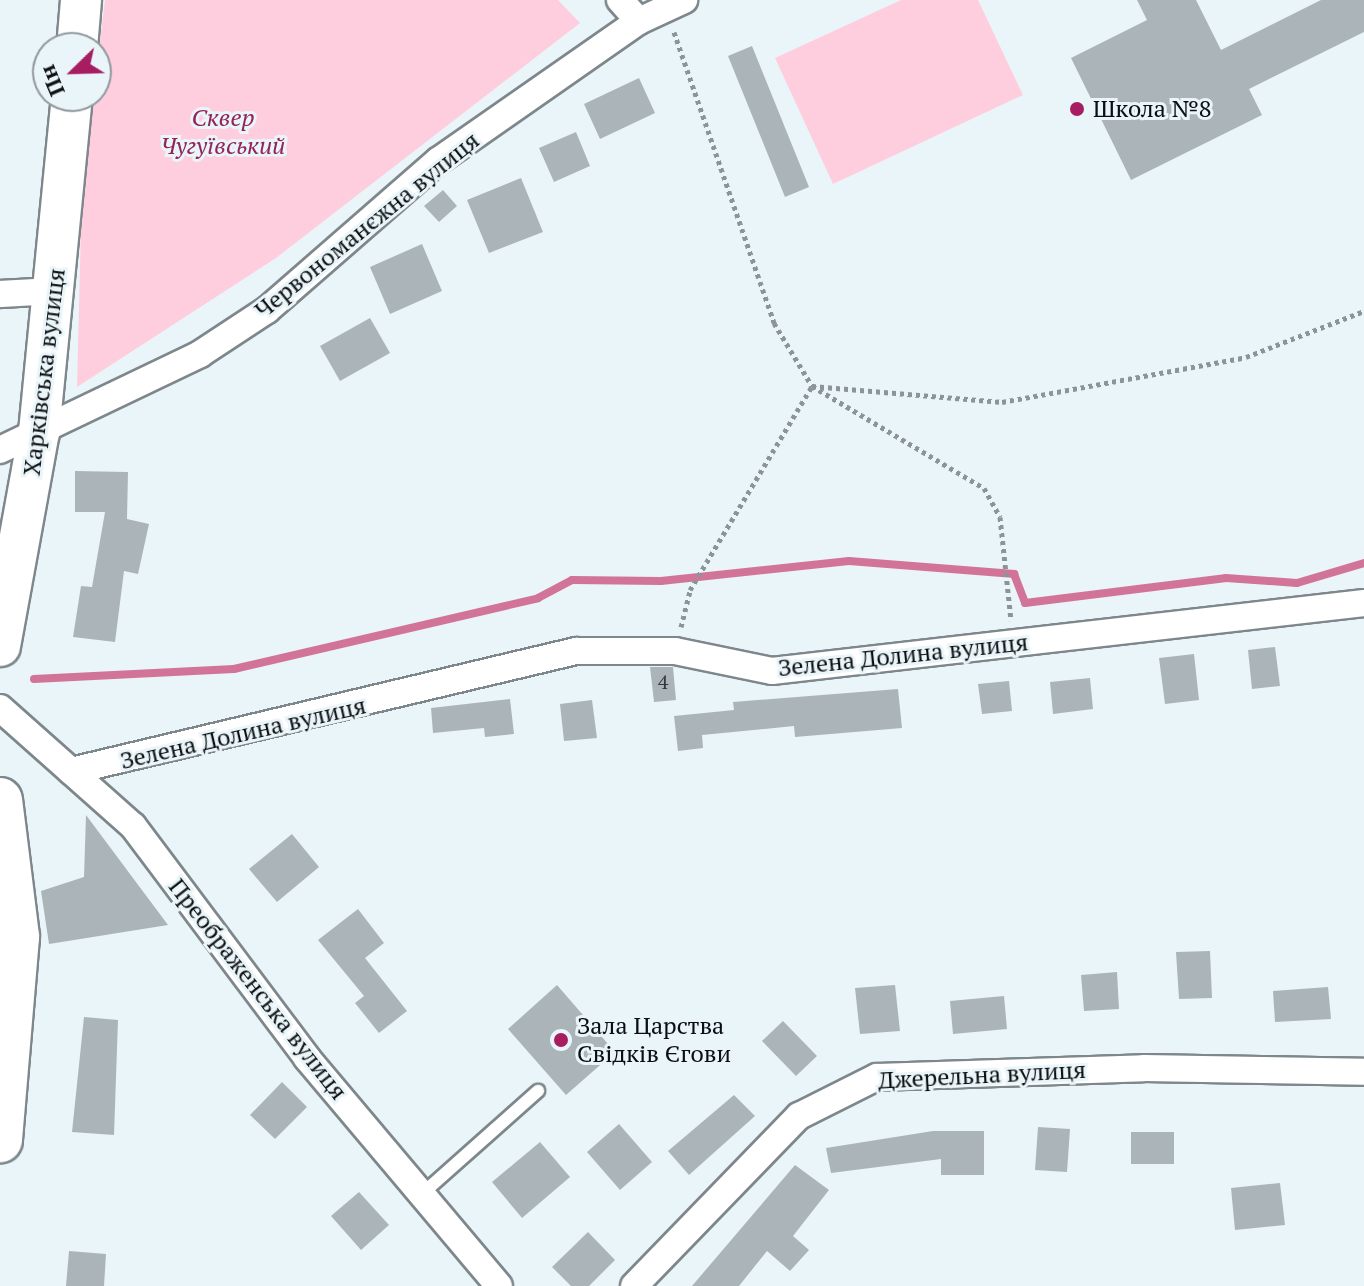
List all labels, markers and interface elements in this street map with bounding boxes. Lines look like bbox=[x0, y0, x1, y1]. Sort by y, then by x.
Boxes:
north arrow bbox=[32, 32, 112, 112]
text: Пн bbox=[32, 61, 71, 101]
place label: Школа №8 bbox=[1093, 95, 1212, 123]
marker: Школа №8 bbox=[1068, 100, 1086, 118]
park label: Сквер Чугуївський bbox=[161, 104, 285, 160]
street label: Червономанєжна вулиця bbox=[249, 126, 485, 324]
street label: Харківська вулиця bbox=[17, 267, 71, 477]
street label: Зелена Долина вулиця bbox=[777, 628, 1029, 682]
house number: 4 bbox=[658, 669, 668, 693]
street label: Зелена Долина вулиця bbox=[117, 691, 369, 775]
street label: Преображенська вулиця bbox=[163, 873, 353, 1105]
place label: Зала Царства Свідків Єгови bbox=[577, 1012, 731, 1068]
marker: Зала Царства Свідків Єгови bbox=[552, 1031, 570, 1049]
street label: Джерельна вулиця bbox=[877, 1055, 1087, 1095]

